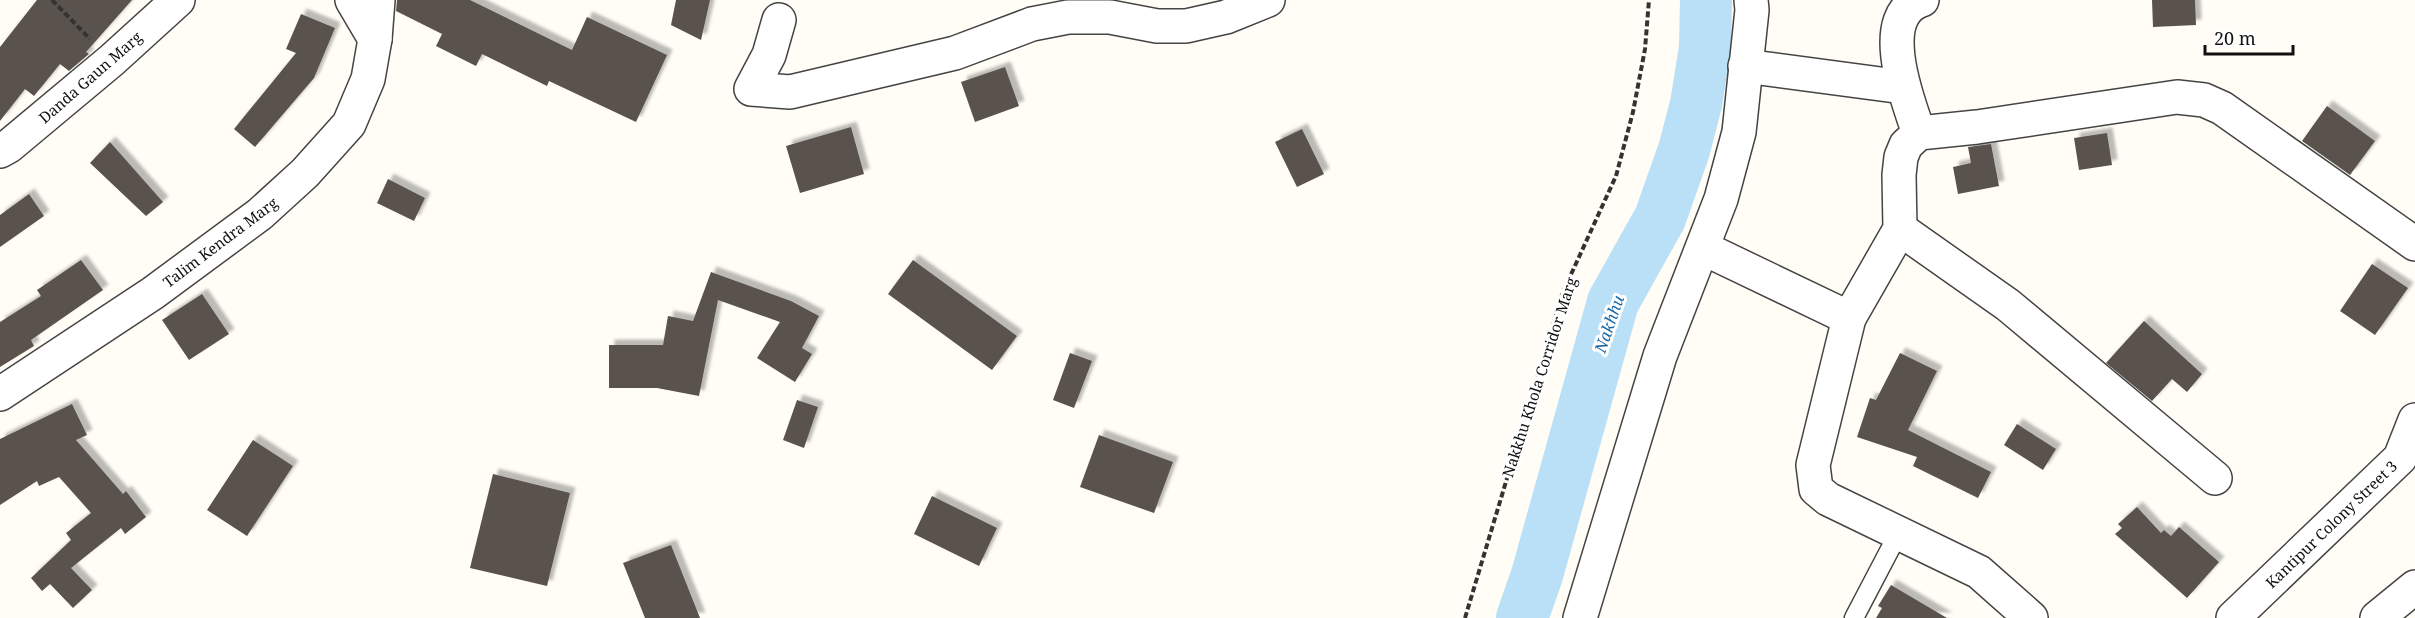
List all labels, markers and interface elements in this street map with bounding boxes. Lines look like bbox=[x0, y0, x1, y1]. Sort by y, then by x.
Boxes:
scale bar bbox=[2205, 18, 2294, 56]
text: 20 m bbox=[2214, 26, 2256, 50]
street label: Danda Gaun Marg bbox=[34, 27, 146, 127]
street label: Talim Kendra Marg bbox=[159, 192, 281, 292]
street label: Nakkhu Khola Corridor Marg bbox=[1497, 274, 1581, 480]
water label: Nakhhu bbox=[1589, 292, 1629, 357]
street label: Kantipur Colony Street 3 bbox=[2261, 456, 2401, 592]

